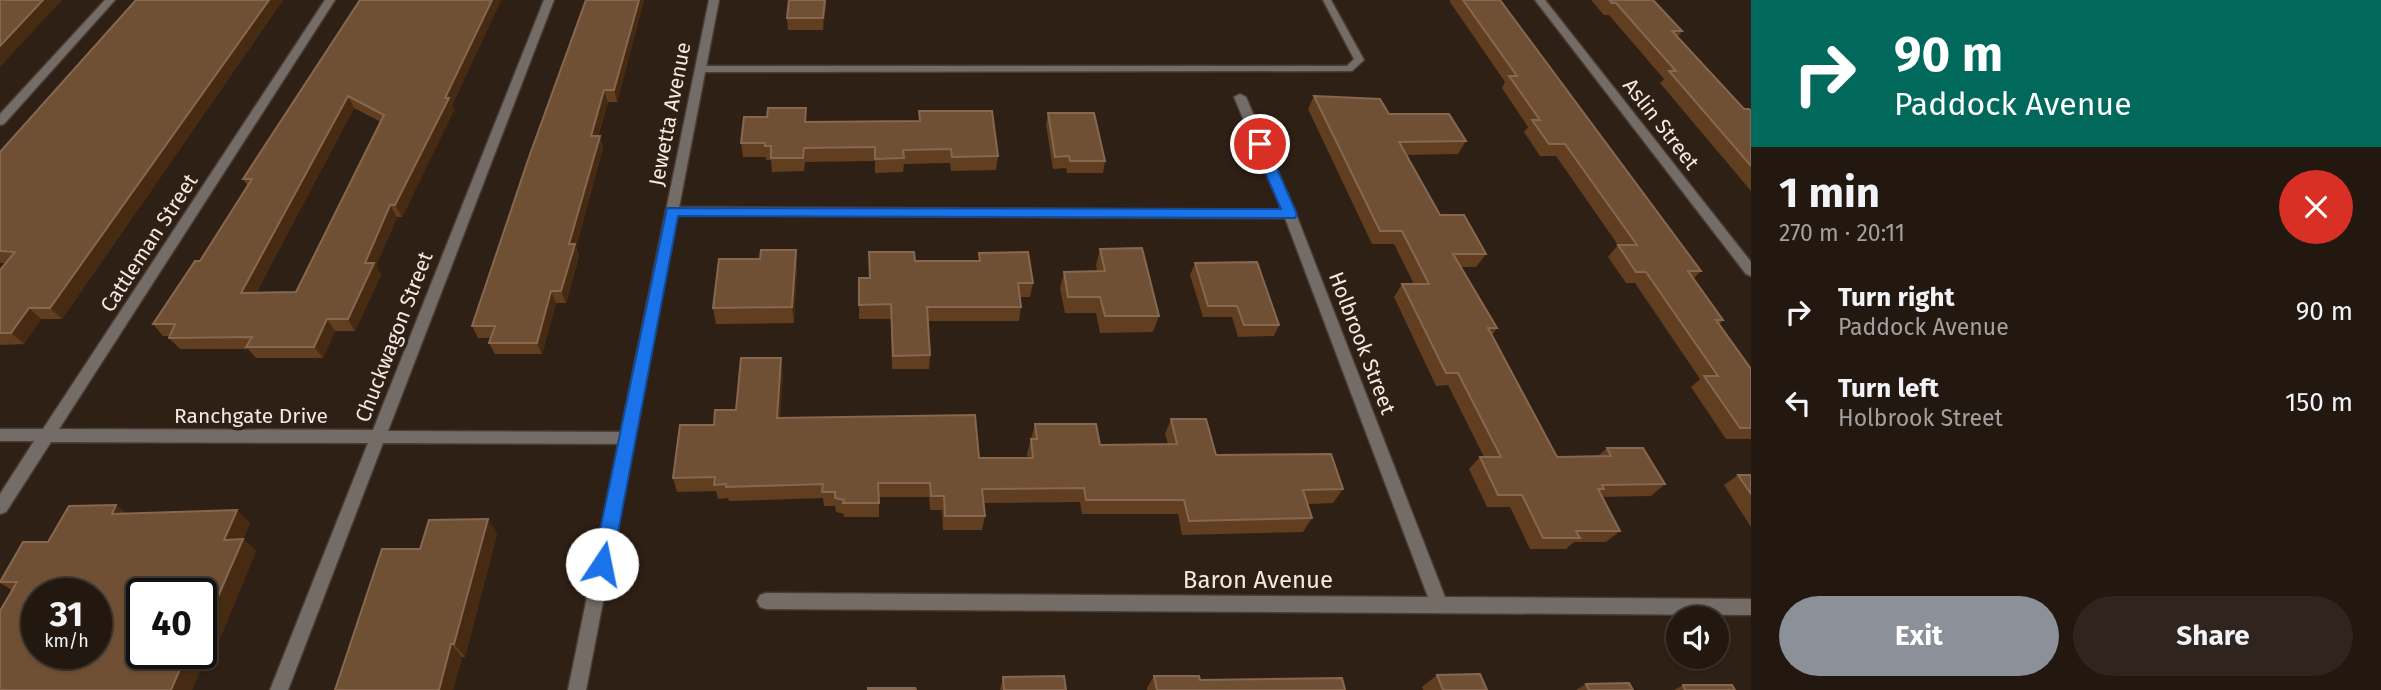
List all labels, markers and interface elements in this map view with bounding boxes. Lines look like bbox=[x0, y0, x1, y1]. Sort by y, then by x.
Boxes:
text: 90 m bbox=[1894, 25, 2003, 84]
icon: right bbox=[1779, 28, 1870, 119]
street label: Jewetta Avenue bbox=[643, 40, 697, 188]
street label: Aslin Street bbox=[1617, 73, 1705, 175]
text: Paddock Avenue bbox=[1894, 85, 2132, 123]
pin bbox=[1230, 114, 1290, 174]
icon: arrive bbox=[1241, 125, 1279, 163]
text: 1 min bbox=[1779, 168, 1880, 218]
street label: Cattleman Street bbox=[95, 169, 204, 317]
button: close bbox=[2279, 170, 2353, 244]
text: 270 m · 20:11 bbox=[1779, 219, 1905, 247]
street label: Chuckwagon Street bbox=[350, 248, 439, 426]
street label: Holbrook Street bbox=[1323, 268, 1401, 418]
text: Turn right bbox=[1838, 282, 1955, 313]
icon: right bbox=[1779, 293, 1817, 331]
text: 90 m bbox=[2296, 296, 2353, 327]
text: Paddock Avenue bbox=[1838, 313, 2009, 341]
text: Turn left bbox=[1838, 373, 1939, 404]
icon: left bbox=[1779, 384, 1817, 422]
text: 150 m bbox=[2285, 387, 2353, 418]
street label: Ranchgate Drive bbox=[174, 403, 328, 429]
text: Holbrook Street bbox=[1838, 404, 2003, 432]
position arrow bbox=[565, 527, 639, 601]
street label: Baron Avenue bbox=[1183, 566, 1333, 594]
speed limit sign: 40 bbox=[126, 578, 217, 669]
text: 31 bbox=[50, 593, 83, 635]
button: Exit bbox=[1779, 596, 2059, 676]
button: Share bbox=[2073, 596, 2353, 676]
map controls bbox=[1666, 606, 1729, 669]
button: sound bbox=[1666, 606, 1729, 669]
text: km/h bbox=[44, 630, 89, 652]

